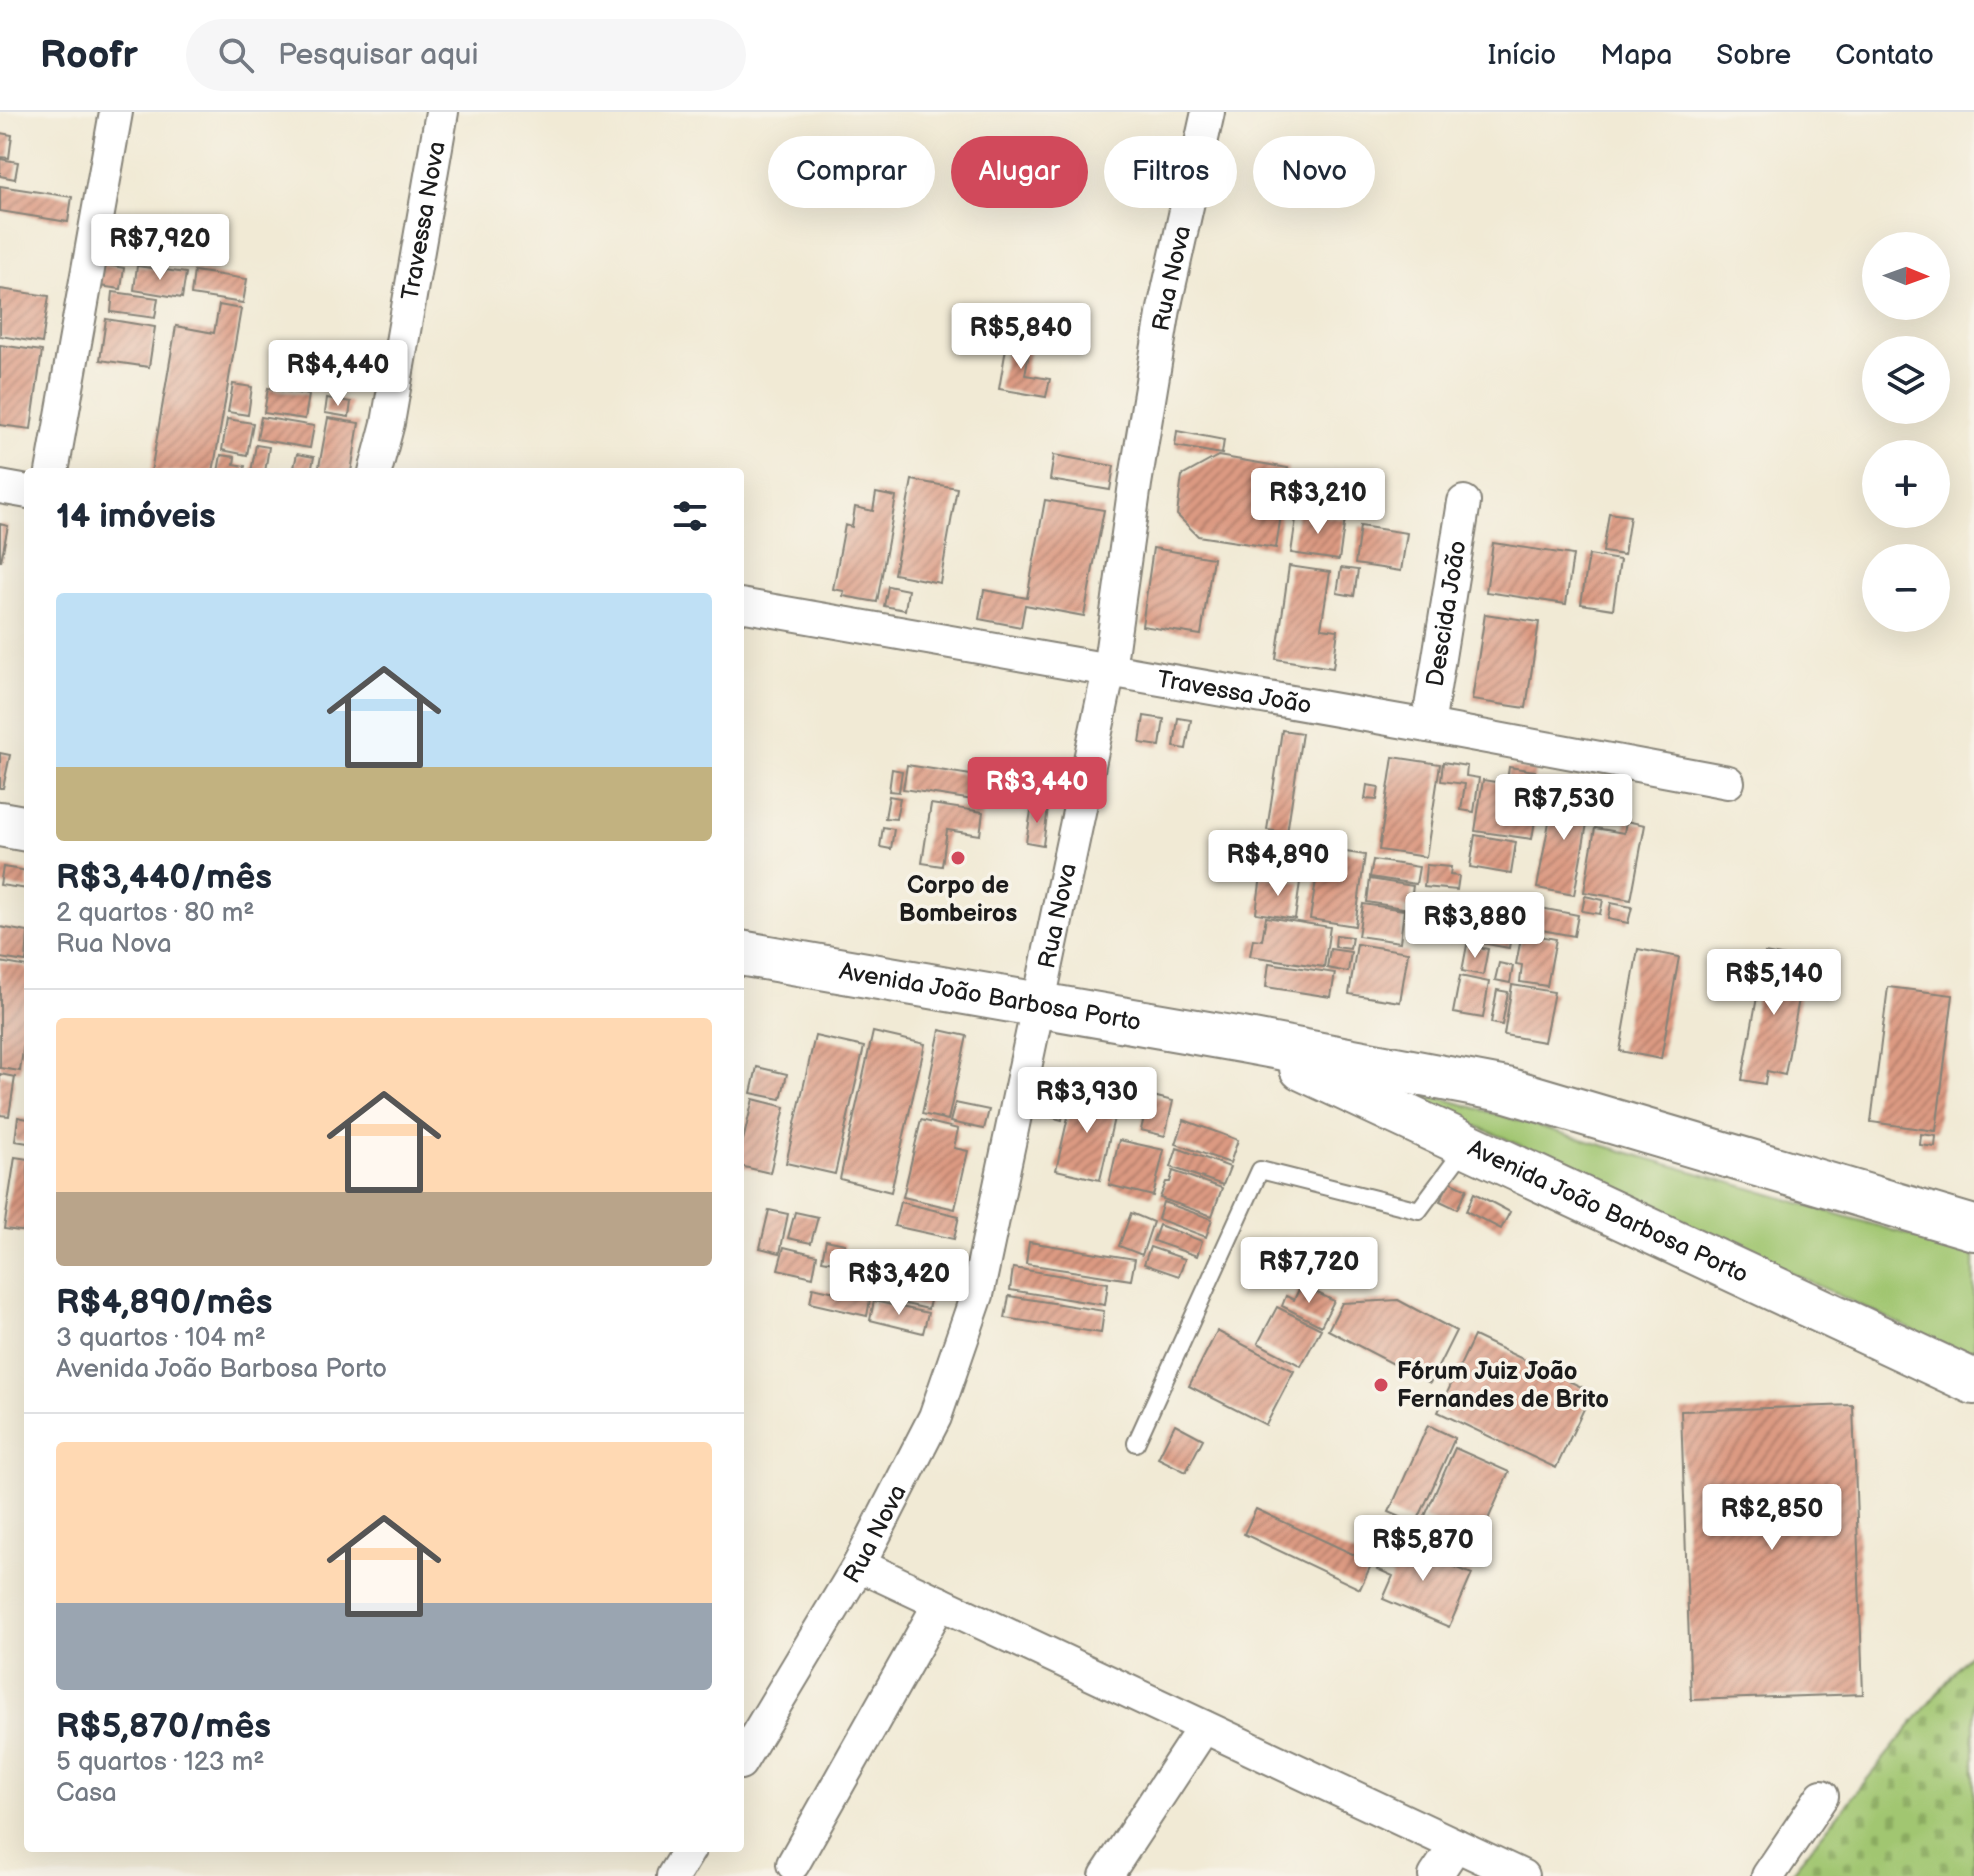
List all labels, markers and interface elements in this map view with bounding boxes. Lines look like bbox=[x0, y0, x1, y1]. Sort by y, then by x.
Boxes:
search box bbox=[186, 19, 746, 91]
text: Roofr bbox=[40, 33, 138, 78]
icon: search bbox=[214, 33, 258, 77]
text: Pesquisar aqui bbox=[278, 37, 478, 73]
text: Início bbox=[1488, 39, 1556, 72]
text: Mapa bbox=[1600, 39, 1672, 72]
text: Sobre bbox=[1716, 39, 1791, 72]
text: Contato bbox=[1835, 39, 1934, 72]
chip: Comprar bbox=[768, 136, 935, 208]
chip: Alugar bbox=[951, 136, 1088, 208]
chip: Filtros bbox=[1104, 136, 1237, 208]
chip: Novo bbox=[1253, 136, 1375, 208]
street label: Travessa Nova bbox=[395, 139, 451, 302]
pin: R$7,920 bbox=[86, 214, 234, 282]
street label: Rua Nova bbox=[1146, 223, 1197, 333]
text: R$7,920 bbox=[109, 224, 211, 255]
north arrow bbox=[1862, 232, 1950, 320]
map controls bbox=[1862, 232, 1950, 632]
pin: R$5,840 bbox=[947, 303, 1095, 371]
text: R$5,840 bbox=[970, 313, 1072, 344]
button: layers bbox=[1862, 336, 1950, 424]
pin: R$4,440 bbox=[264, 340, 412, 408]
text: R$4,440 bbox=[287, 350, 389, 381]
button: + bbox=[1862, 440, 1950, 528]
pin: R$3,210 bbox=[1244, 468, 1392, 536]
text: R$3,210 bbox=[1269, 478, 1367, 509]
icon: filters bbox=[668, 494, 712, 538]
text: 14 imóveis bbox=[56, 496, 216, 537]
street label: Descida João bbox=[1420, 538, 1472, 688]
button: − bbox=[1862, 544, 1950, 632]
icon: home bbox=[312, 645, 456, 789]
street label: Travessa João bbox=[1155, 664, 1314, 720]
pin: R$3,440 bbox=[963, 757, 1111, 825]
text: R$3,440 bbox=[986, 767, 1088, 798]
pin: R$7,530 bbox=[1490, 774, 1638, 842]
text: R$7,530 bbox=[1513, 784, 1615, 815]
pin: R$4,890 bbox=[1204, 830, 1352, 898]
text: R$4,890 bbox=[1226, 840, 1330, 871]
marker: Corpo de Bombeiros bbox=[949, 849, 967, 867]
text: R$3,440/mês bbox=[56, 857, 272, 898]
street label: Rua Nova bbox=[1032, 860, 1082, 971]
place label: Corpo de Bombeiros bbox=[899, 871, 1017, 928]
pin: R$3,880 bbox=[1401, 892, 1549, 960]
text: 2 quartos · 80 m² bbox=[56, 898, 254, 929]
text: R$3,880 bbox=[1423, 902, 1527, 933]
text: Rua Nova bbox=[56, 929, 172, 960]
pin: R$5,140 bbox=[1700, 949, 1848, 1017]
street label: Avenida João Barbosa Porto bbox=[837, 956, 1143, 1037]
text: R$5,140 bbox=[1725, 959, 1823, 990]
pin: R$3,930 bbox=[1013, 1067, 1161, 1135]
icon: home bbox=[312, 1070, 456, 1214]
text: R$3,930 bbox=[1036, 1077, 1138, 1108]
street label: Avenida João Barbosa Porto bbox=[1464, 1133, 1753, 1289]
pin: R$7,720 bbox=[1235, 1237, 1383, 1305]
text: R$7,720 bbox=[1259, 1247, 1359, 1278]
pin: R$3,420 bbox=[825, 1249, 973, 1317]
text: R$3,420 bbox=[848, 1259, 950, 1290]
text: R$4,890/mês bbox=[56, 1282, 272, 1323]
text: 3 quartos · 104 m² bbox=[56, 1323, 266, 1354]
text: Avenida João Barbosa Porto bbox=[56, 1354, 387, 1385]
place label: Fórum Juiz João Fernandes de Brito bbox=[1397, 1357, 1609, 1414]
marker: Fórum Juiz João Fernandes de Brito bbox=[1372, 1376, 1390, 1394]
street label: Rua Nova bbox=[837, 1480, 912, 1588]
pin: R$2,850 bbox=[1698, 1484, 1846, 1552]
icon: home bbox=[312, 1494, 456, 1638]
text: R$2,850 bbox=[1720, 1494, 1824, 1525]
pin: R$5,870 bbox=[1349, 1515, 1497, 1583]
text: R$5,870 bbox=[1372, 1525, 1474, 1556]
text: R$5,870/mês bbox=[56, 1706, 271, 1747]
text: 5 quartos · 123 m² bbox=[56, 1747, 264, 1778]
text: Casa bbox=[56, 1778, 117, 1809]

